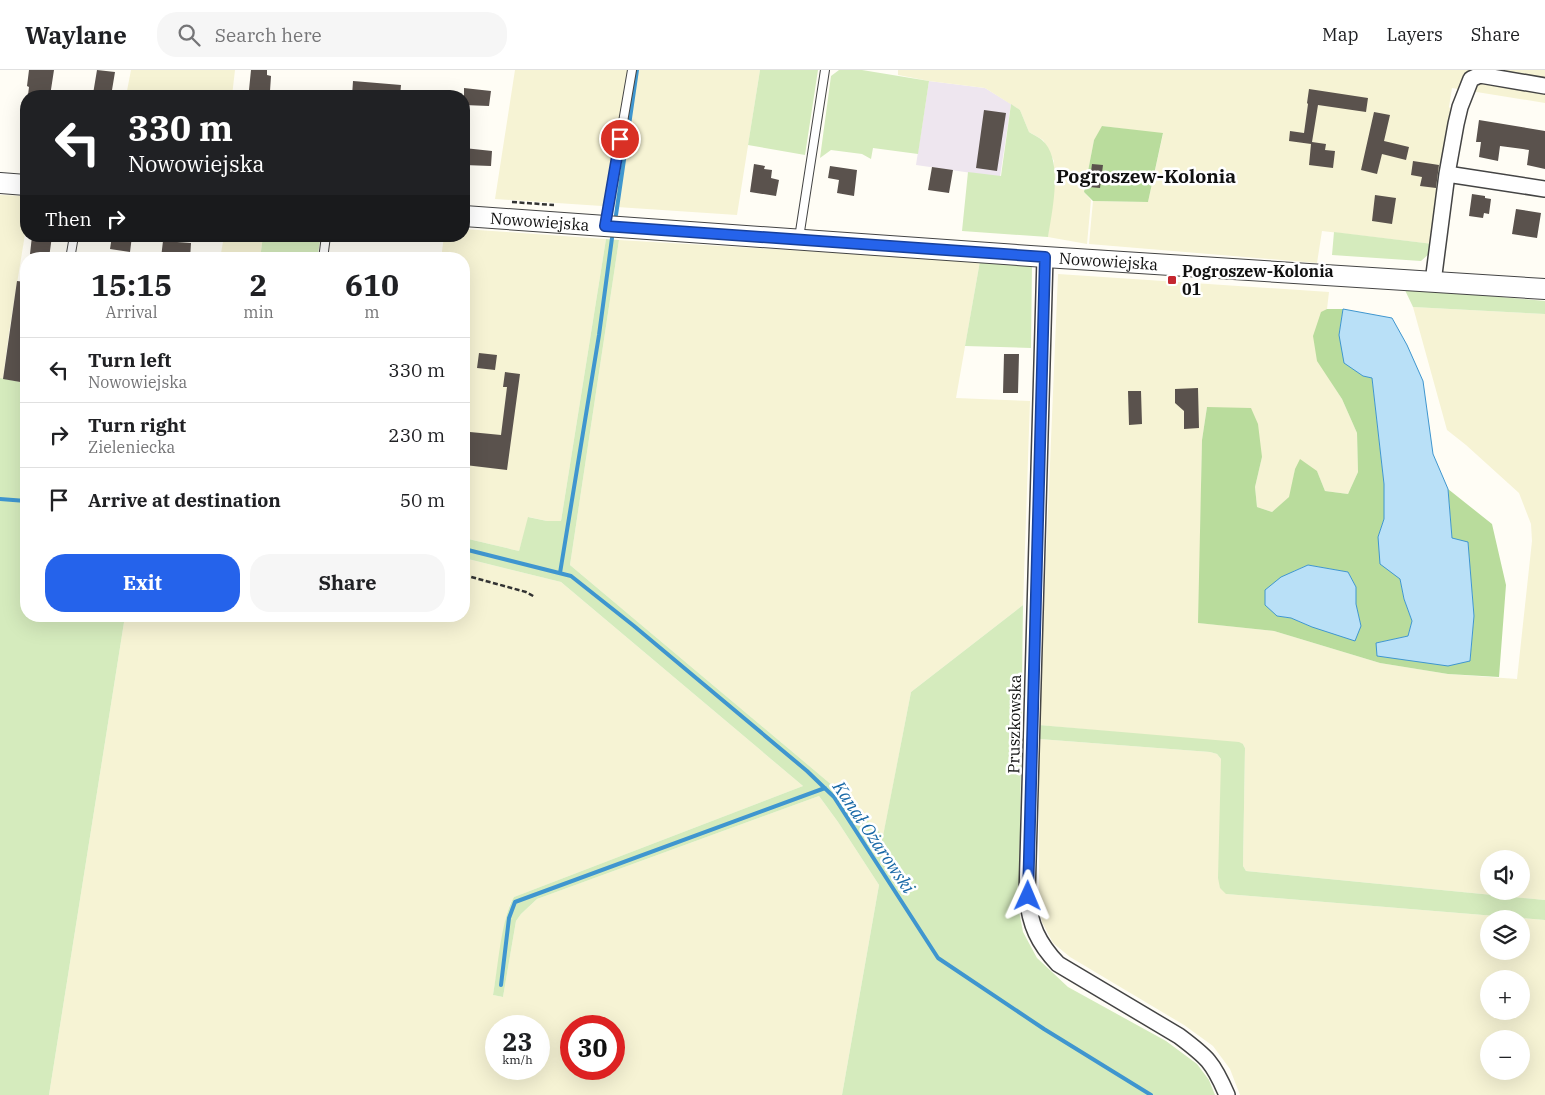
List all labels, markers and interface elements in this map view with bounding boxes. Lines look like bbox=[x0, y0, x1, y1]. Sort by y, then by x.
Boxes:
search box bbox=[157, 12, 507, 57]
text: Waylane bbox=[25, 19, 127, 51]
icon: search bbox=[175, 21, 203, 49]
text: Search here bbox=[215, 23, 322, 47]
text: Map bbox=[1322, 23, 1359, 46]
text: Layers bbox=[1387, 23, 1443, 46]
text: Share bbox=[1471, 23, 1520, 46]
text: 330 m bbox=[128, 105, 233, 151]
icon: left bbox=[45, 110, 110, 175]
pin bbox=[599, 118, 641, 160]
icon: arrive bbox=[606, 125, 634, 153]
text: Nowowiejska bbox=[128, 149, 265, 178]
district label: Pogroszew-Kolonia bbox=[1056, 164, 1236, 188]
icon: right bbox=[102, 205, 130, 233]
text: Then bbox=[45, 207, 92, 231]
street label: Nowowiejska bbox=[490, 208, 590, 235]
street label: Nowowiejska bbox=[1058, 248, 1159, 274]
place label: Pogroszew-Kolonia 01 bbox=[1182, 261, 1334, 299]
text: 15:15 bbox=[91, 265, 172, 304]
text: 2 bbox=[250, 265, 268, 304]
text: 610 bbox=[345, 265, 399, 304]
marker: Pogroszew-Kolonia 01 bbox=[1166, 274, 1178, 286]
text: Arrival bbox=[106, 302, 158, 322]
text: min bbox=[243, 302, 274, 322]
text: m bbox=[364, 302, 380, 322]
text: Turn left bbox=[88, 348, 171, 372]
icon: left bbox=[45, 356, 73, 384]
text: 330 m bbox=[388, 358, 445, 382]
text: Nowowiejska bbox=[88, 372, 187, 392]
text: Turn right bbox=[88, 413, 186, 437]
icon: right bbox=[45, 421, 73, 449]
text: 230 m bbox=[388, 423, 445, 447]
text: Zieleniecka bbox=[88, 437, 175, 457]
icon: arrive bbox=[45, 486, 73, 514]
text: Arrive at destination bbox=[88, 488, 281, 512]
text: 50 m bbox=[400, 488, 445, 512]
button: Exit bbox=[45, 554, 240, 612]
button: Share bbox=[250, 554, 445, 612]
street label: Pruszkowska bbox=[1003, 674, 1025, 774]
water label: Kanał Ożarowski bbox=[827, 776, 920, 898]
map controls bbox=[1480, 850, 1530, 1080]
button: sound bbox=[1480, 850, 1530, 900]
position arrow bbox=[1001, 869, 1053, 921]
button: layers bbox=[1480, 910, 1530, 960]
button: + bbox=[1480, 970, 1530, 1020]
speed limit sign: 30 bbox=[560, 1015, 625, 1080]
text: 23 bbox=[502, 1025, 533, 1058]
button: − bbox=[1480, 1030, 1530, 1080]
text: km/h bbox=[502, 1052, 533, 1067]

